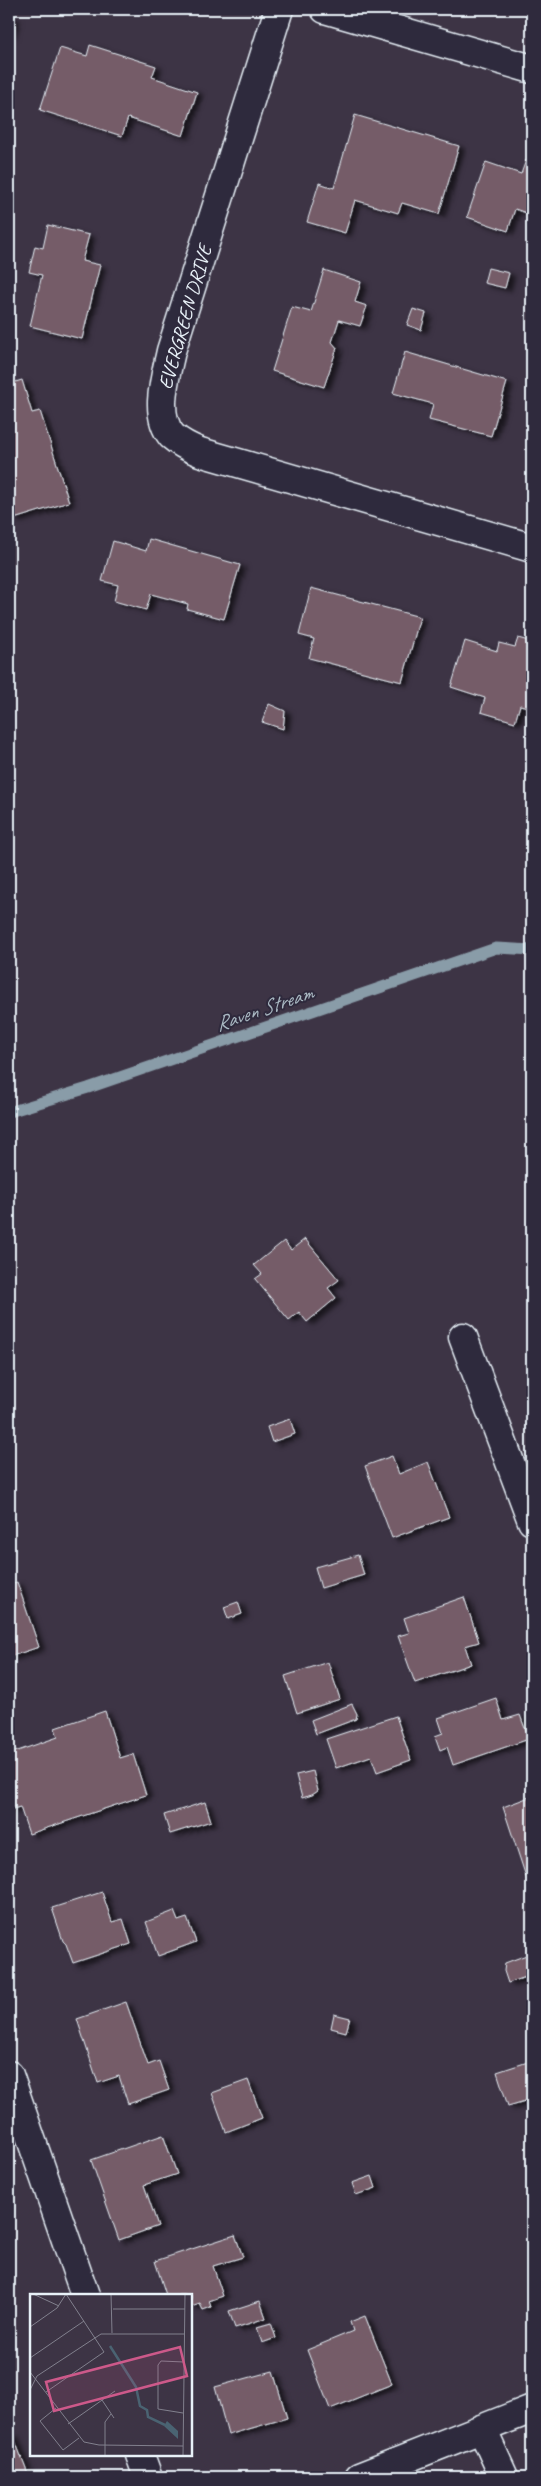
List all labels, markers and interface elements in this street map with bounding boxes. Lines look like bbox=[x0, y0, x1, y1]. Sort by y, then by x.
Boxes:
street label: EVERGREEN DRIVE bbox=[153, 239, 218, 392]
water label: Raven Stream bbox=[212, 978, 318, 1037]
inset map bbox=[30, 2294, 192, 2456]

